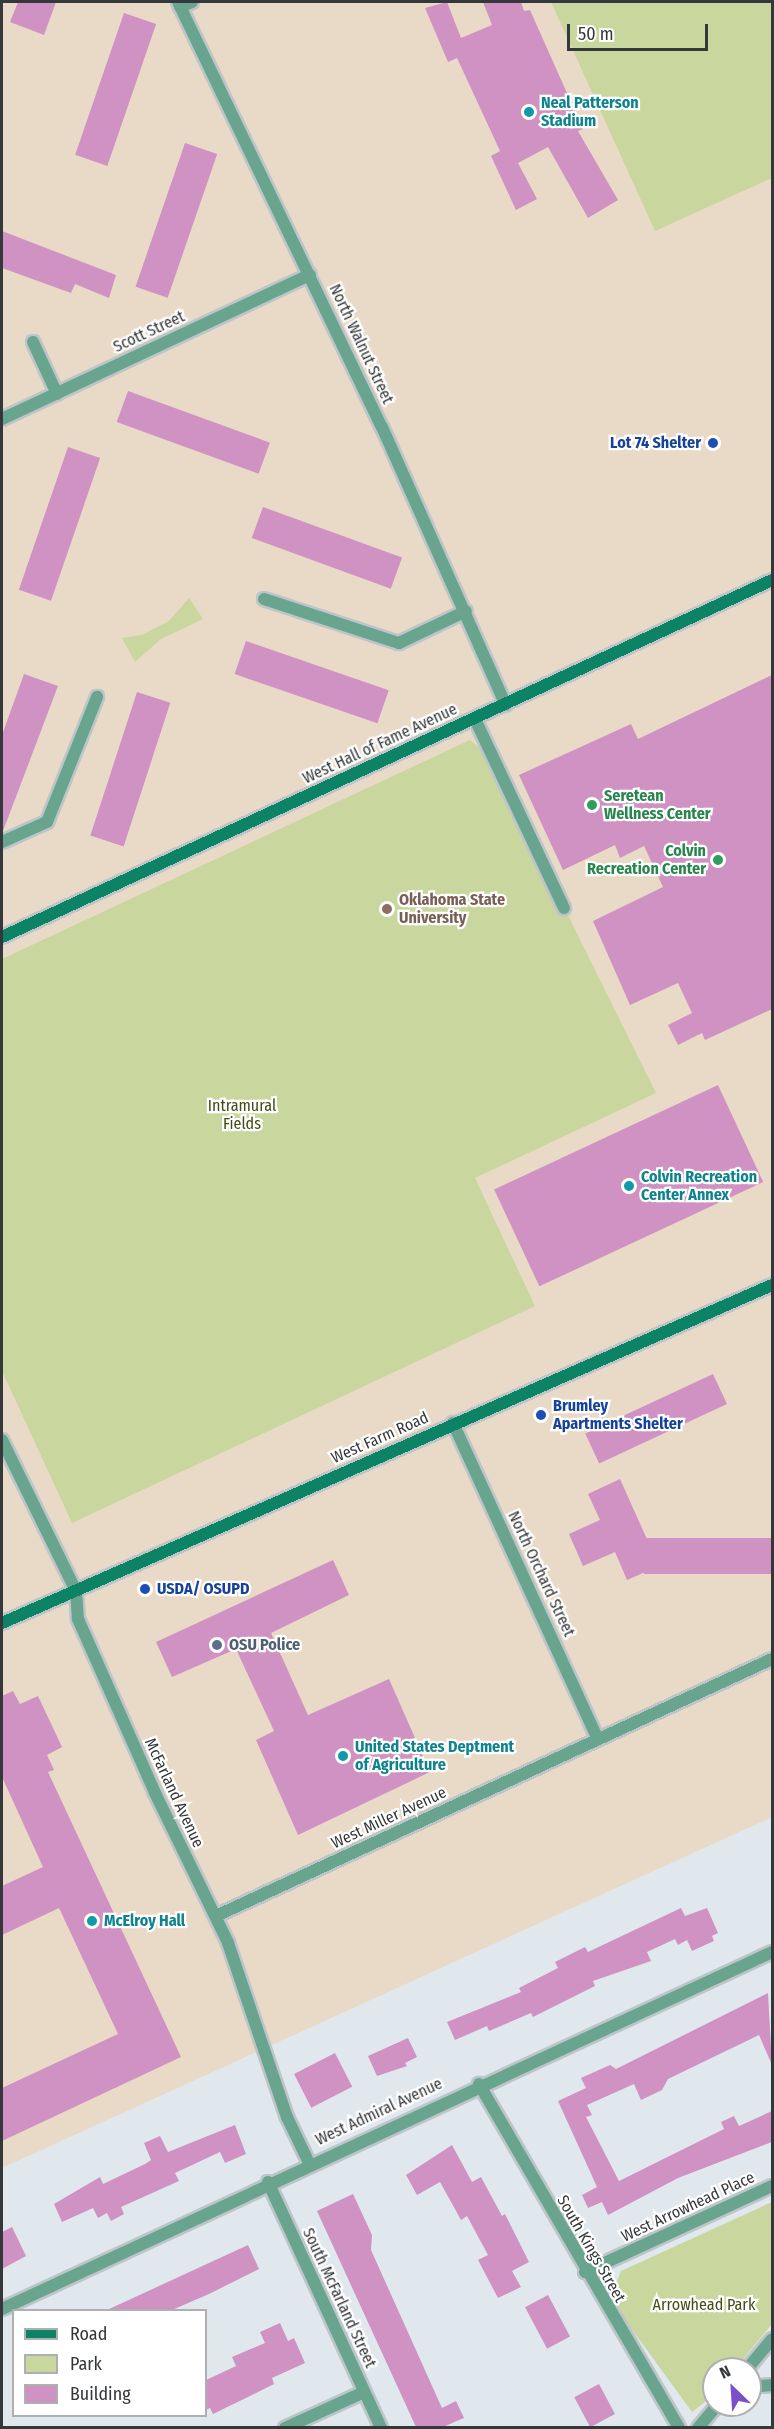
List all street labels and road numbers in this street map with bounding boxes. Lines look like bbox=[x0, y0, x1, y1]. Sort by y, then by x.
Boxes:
street label: North Walnut Street bbox=[325, 281, 397, 407]
street label: Scott Street bbox=[110, 307, 188, 357]
street label: West Hall of Fame Avenue bbox=[300, 700, 460, 788]
street label: West Farm Road bbox=[328, 1408, 432, 1468]
street label: North Orchard Street bbox=[504, 1508, 578, 1640]
street label: McFarland Avenue bbox=[140, 1735, 208, 1851]
street label: West Miller Avenue bbox=[328, 1783, 450, 1853]
street label: West Admiral Avenue bbox=[313, 2074, 445, 2150]
street label: West Arrowhead Place bbox=[618, 2168, 758, 2246]
street label: South Kings Street bbox=[553, 2192, 629, 2306]
street label: South McFarland Street bbox=[298, 2225, 380, 2371]

